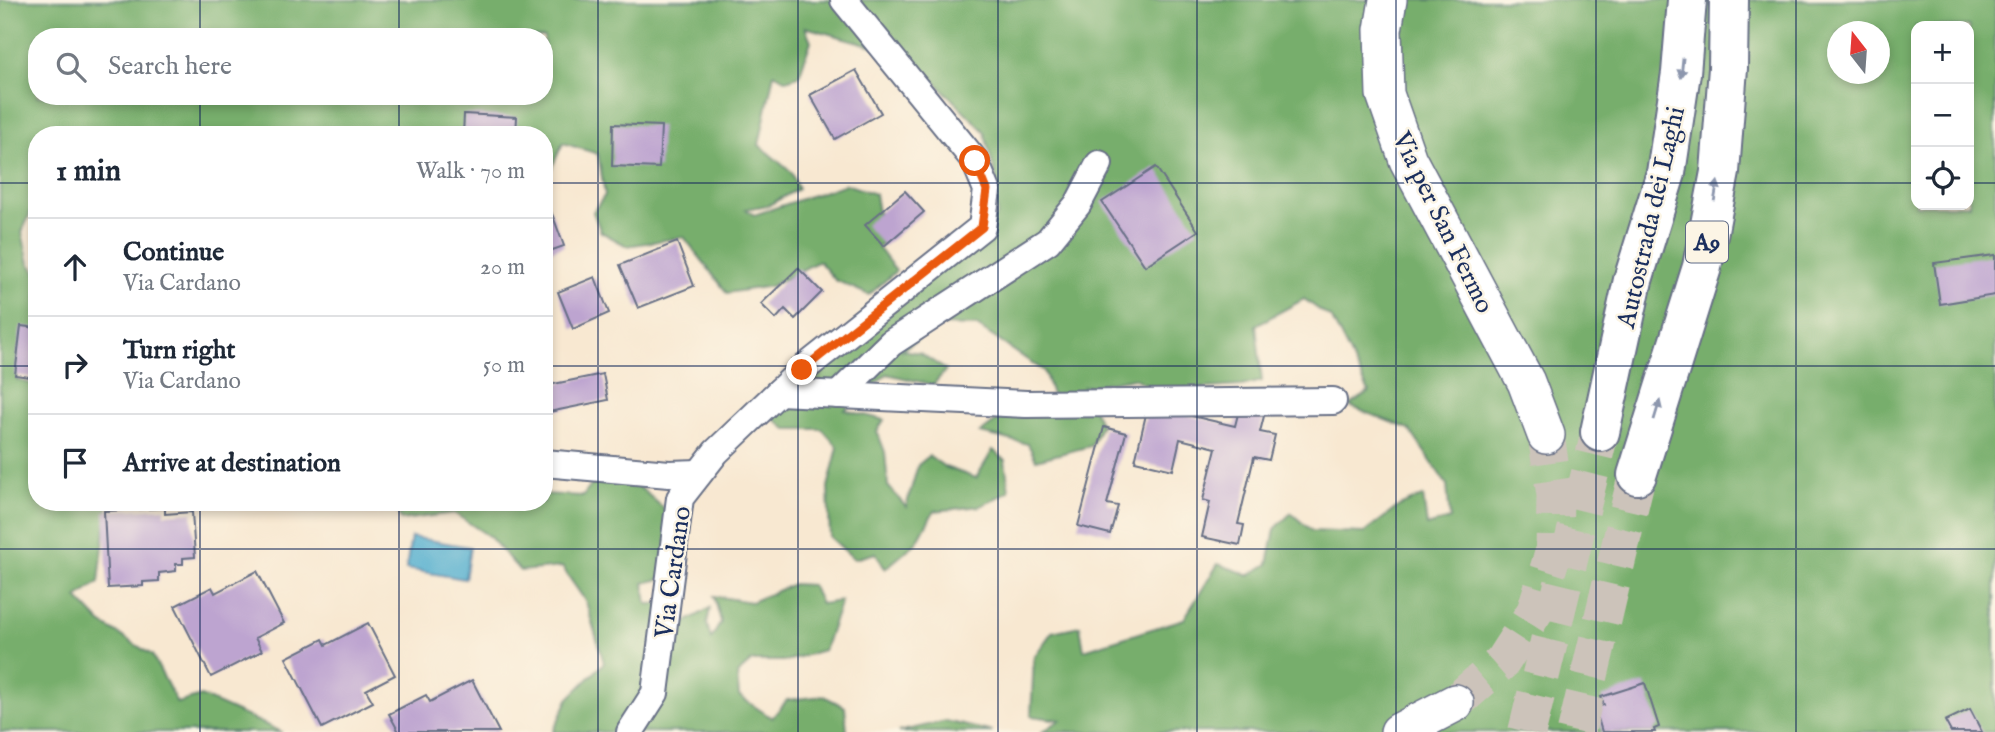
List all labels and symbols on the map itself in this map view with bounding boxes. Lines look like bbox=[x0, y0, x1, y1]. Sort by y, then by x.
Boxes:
north arrow bbox=[1827, 21, 1890, 84]
one-way arrow bbox=[1676, 57, 1687, 79]
street label: Autostrada dei Laghi bbox=[1610, 103, 1693, 332]
street label: Via per San Fermo bbox=[1384, 126, 1501, 319]
route start bbox=[959, 145, 990, 176]
one-way arrow bbox=[1711, 180, 1722, 202]
road number: A9 bbox=[1686, 222, 1728, 262]
route end bbox=[786, 354, 817, 385]
one-way arrow bbox=[1653, 399, 1663, 420]
street label: Via Cardano bbox=[648, 504, 699, 641]

